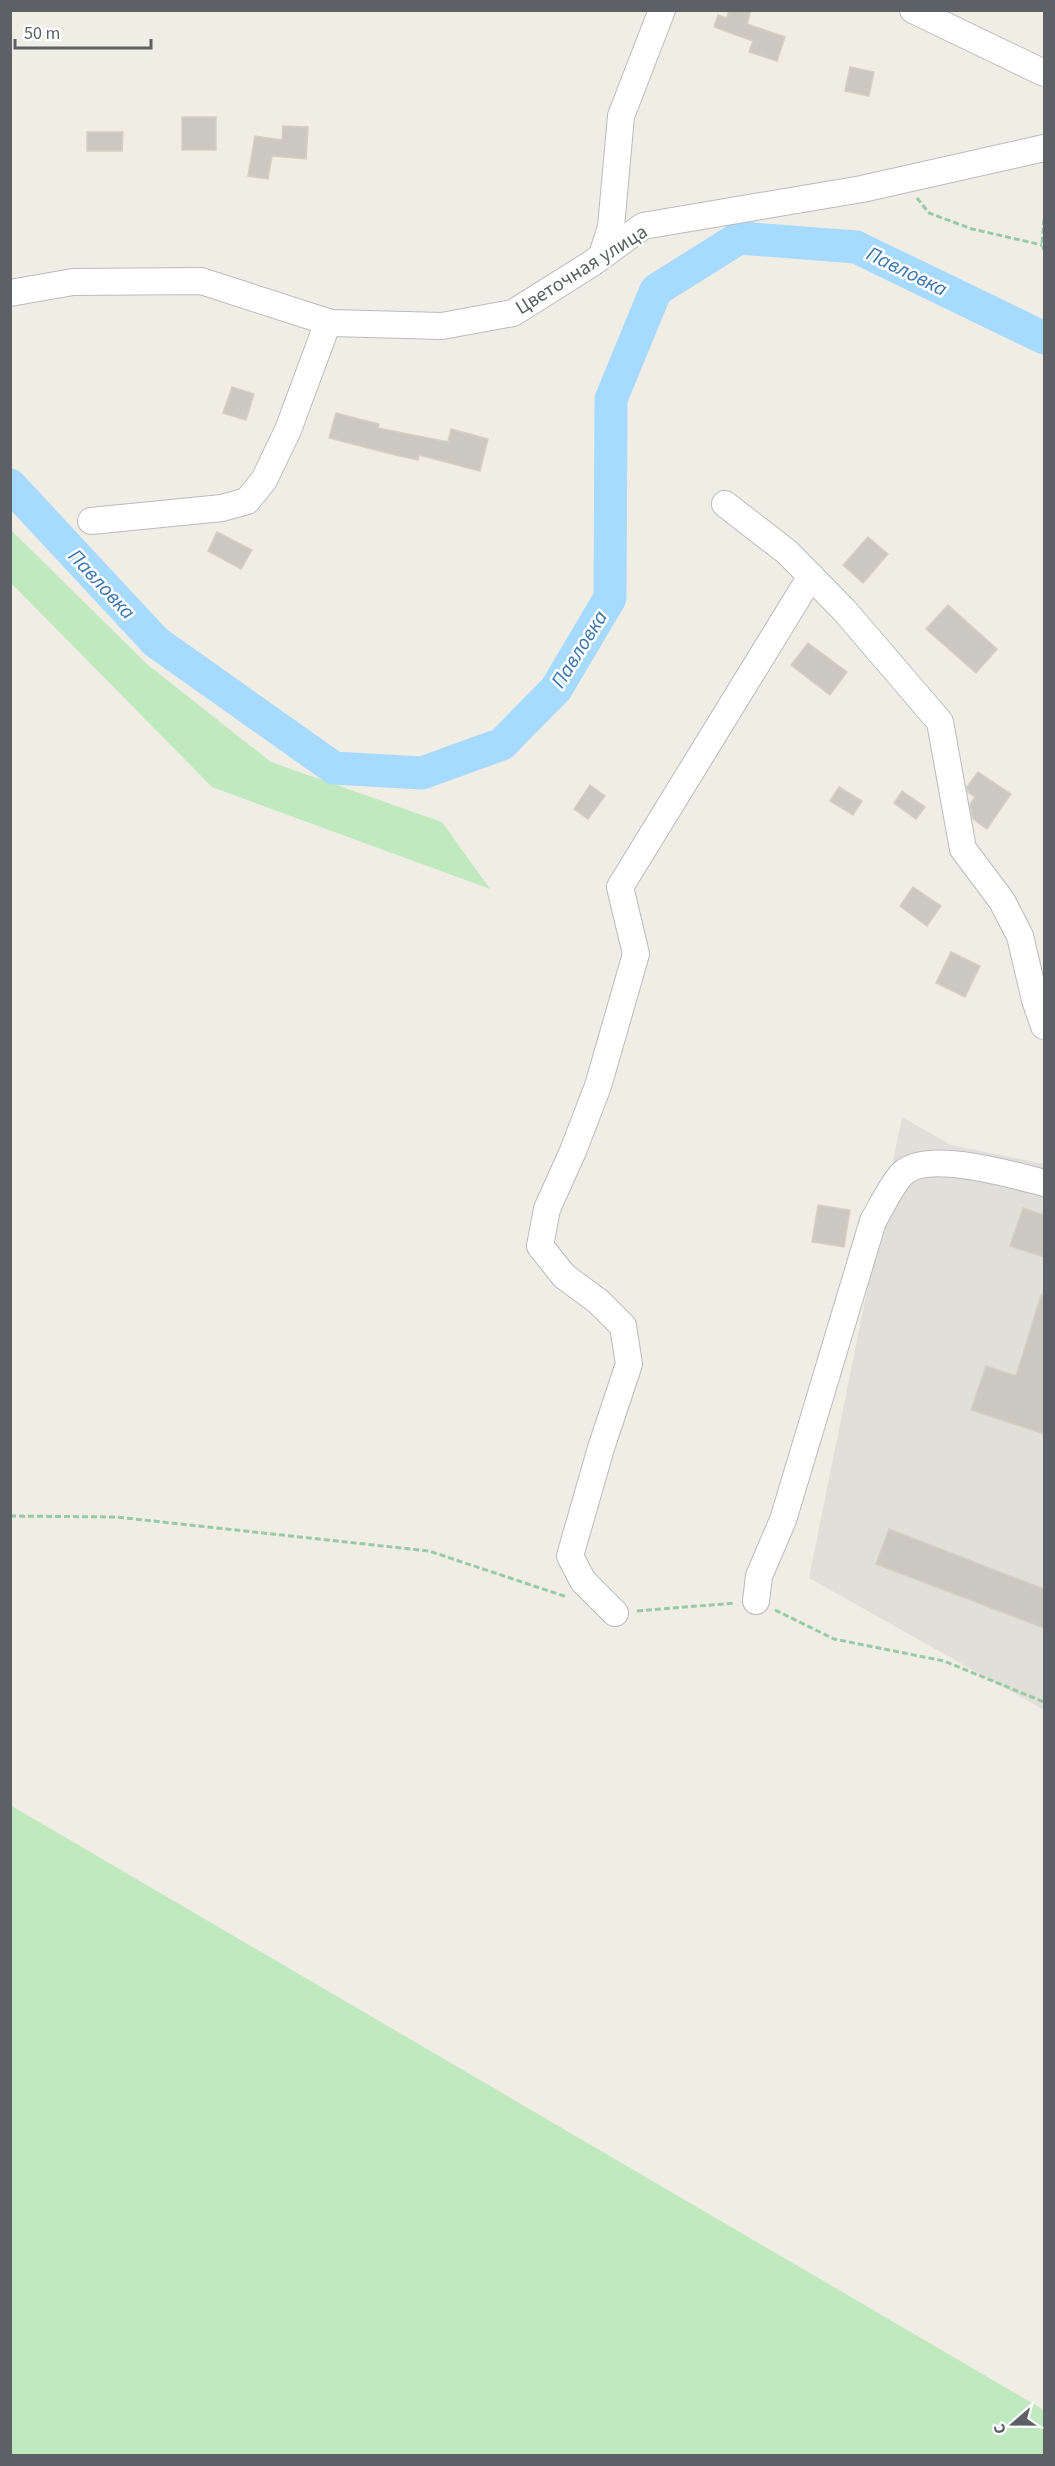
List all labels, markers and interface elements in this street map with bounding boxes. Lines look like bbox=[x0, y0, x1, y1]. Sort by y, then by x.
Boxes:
scale bar bbox=[15, 12, 152, 50]
text: 50 m bbox=[24, 21, 60, 46]
street label: Цветочная улица bbox=[510, 218, 653, 322]
water label: Павловка bbox=[861, 238, 953, 304]
water label: Павловка bbox=[61, 542, 143, 626]
water label: Павловка bbox=[543, 604, 615, 694]
north arrow bbox=[983, 2394, 1043, 2454]
text: С bbox=[988, 2421, 1012, 2437]

